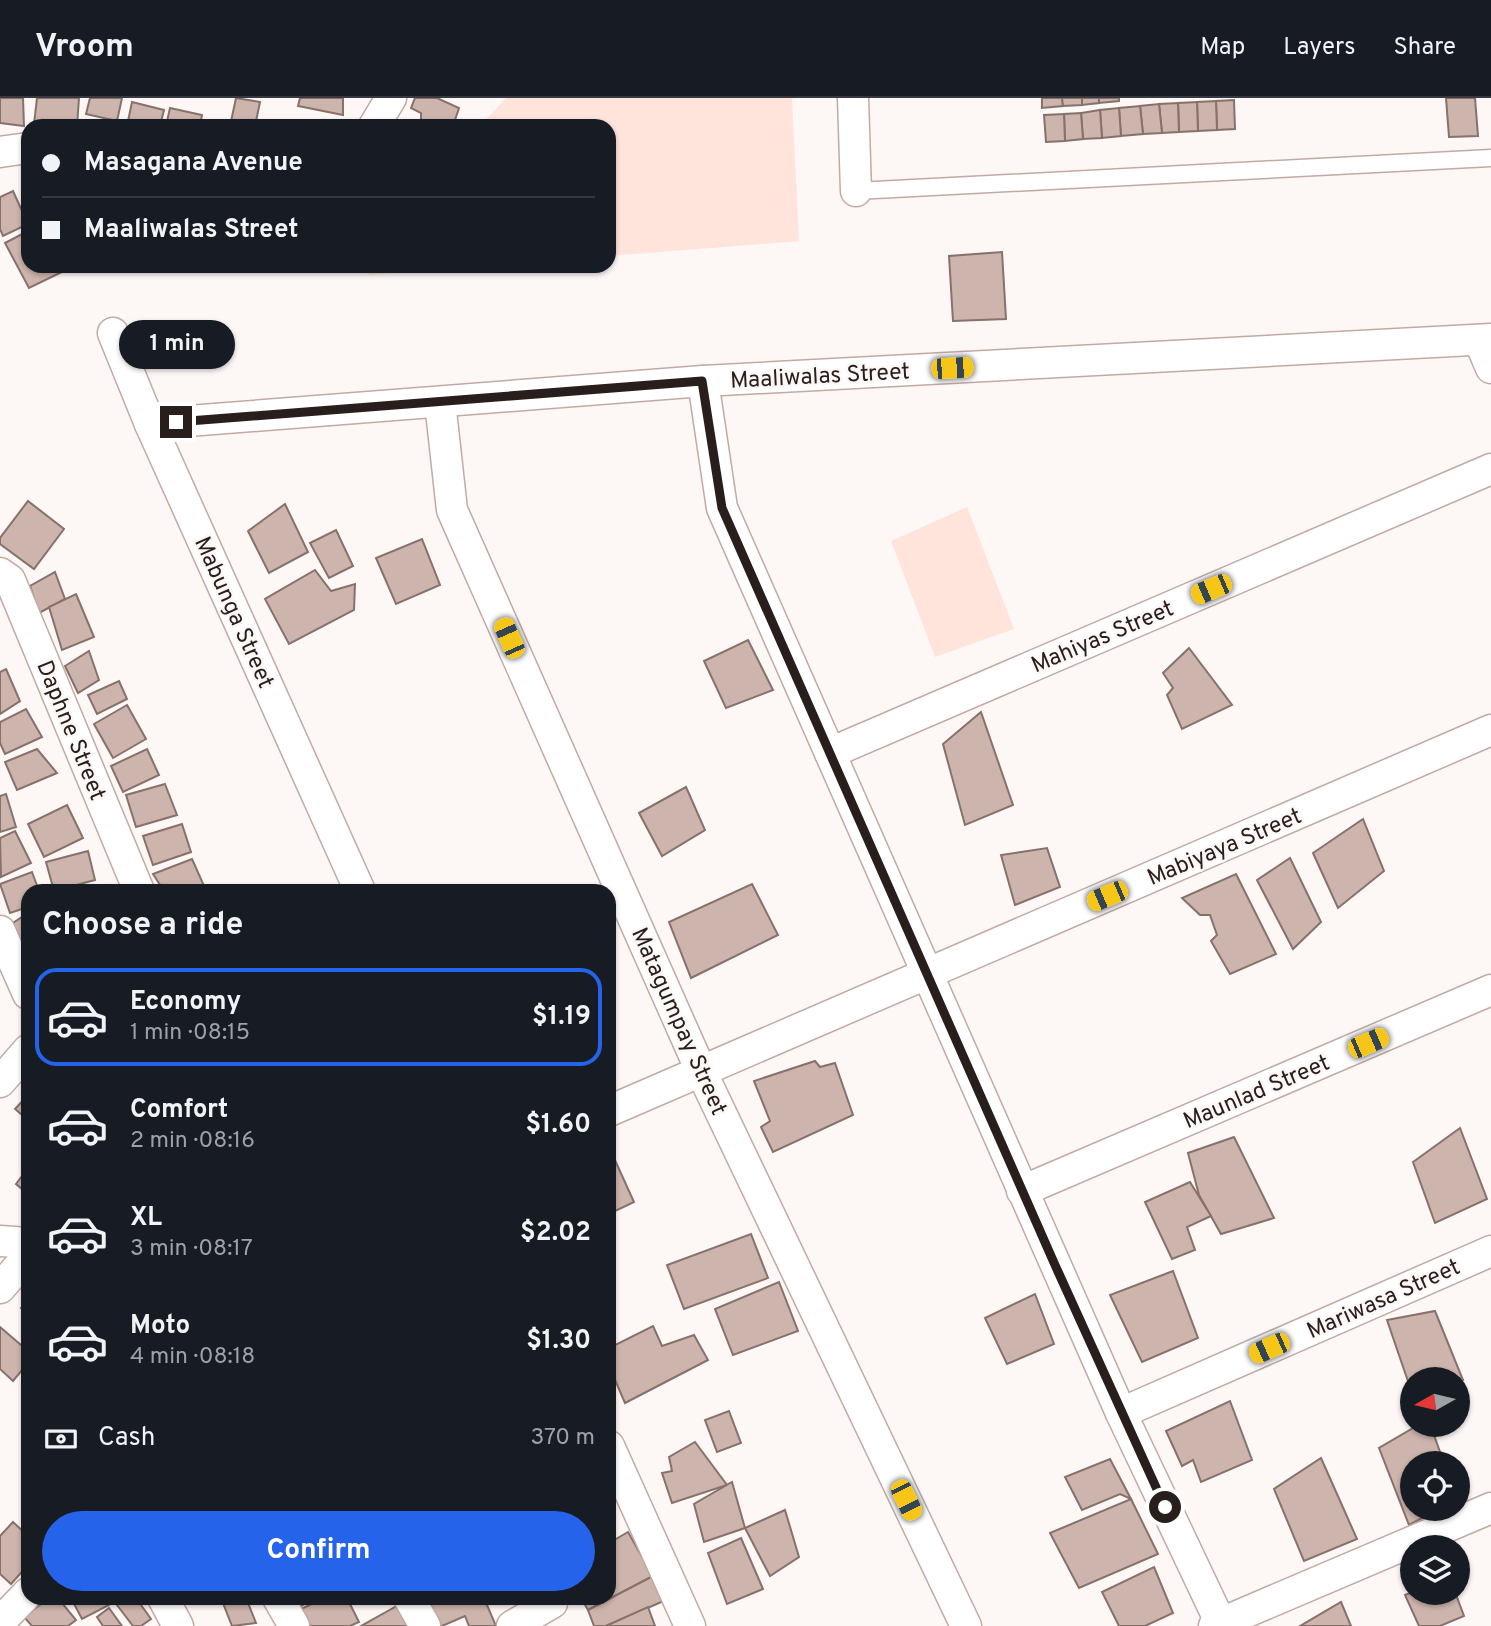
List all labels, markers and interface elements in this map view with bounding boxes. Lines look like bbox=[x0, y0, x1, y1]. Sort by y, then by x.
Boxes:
text: Vroom bbox=[35, 27, 134, 69]
text: Map bbox=[1200, 33, 1245, 63]
text: Layers bbox=[1283, 33, 1355, 63]
text: Share bbox=[1393, 33, 1456, 63]
text: Masagana Avenue bbox=[84, 147, 303, 180]
text: Maaliwalas Street bbox=[84, 214, 299, 247]
callout: 1 min bbox=[118, 320, 234, 370]
text: 1 min bbox=[149, 330, 205, 359]
car bbox=[931, 356, 974, 380]
street label: Maaliwalas Street bbox=[730, 358, 911, 397]
route end bbox=[160, 406, 192, 438]
street label: Mabunga Street bbox=[186, 533, 279, 693]
car bbox=[1188, 571, 1235, 607]
street label: Mahiyas Street bbox=[1027, 595, 1179, 681]
car bbox=[491, 615, 528, 661]
street label: Daphne Street bbox=[28, 657, 111, 805]
street label: Mabiyaya Street bbox=[1143, 803, 1307, 894]
car bbox=[1084, 878, 1131, 914]
text: Choose a ride bbox=[42, 906, 243, 946]
street label: Matagumpay Street bbox=[623, 924, 732, 1120]
icon: car bbox=[46, 986, 109, 1049]
text: Economy bbox=[130, 986, 241, 1019]
text: $1.19 bbox=[532, 1001, 591, 1034]
text: 1 min · 08:15 bbox=[130, 1019, 250, 1048]
car bbox=[1345, 1025, 1392, 1061]
street label: Maunlad Street bbox=[1179, 1049, 1334, 1137]
icon: car bbox=[46, 1094, 109, 1157]
text: Comfort bbox=[130, 1094, 228, 1127]
text: $1.60 bbox=[525, 1109, 591, 1142]
text: 2 min · 08:16 bbox=[130, 1127, 255, 1156]
icon: car bbox=[46, 1202, 109, 1265]
text: XL bbox=[130, 1202, 162, 1235]
text: $2.02 bbox=[520, 1217, 591, 1250]
text: 3 min · 08:17 bbox=[130, 1235, 253, 1264]
street label: Mariwasa Street bbox=[1303, 1254, 1465, 1347]
icon: car bbox=[46, 1310, 109, 1373]
text: Moto bbox=[130, 1310, 190, 1343]
text: $1.30 bbox=[526, 1325, 591, 1358]
car bbox=[1246, 1330, 1293, 1366]
text: 4 min · 08:18 bbox=[130, 1343, 255, 1372]
north arrow bbox=[1400, 1367, 1470, 1437]
map controls bbox=[1400, 1367, 1470, 1605]
icon: cash bbox=[42, 1420, 80, 1458]
text: Cash bbox=[98, 1422, 155, 1455]
text: 370 m bbox=[530, 1424, 595, 1453]
button: locate bbox=[1400, 1451, 1470, 1521]
car bbox=[888, 1477, 925, 1523]
route start bbox=[1149, 1491, 1181, 1523]
button: Confirm bbox=[42, 1511, 595, 1591]
button: layers bbox=[1400, 1535, 1470, 1605]

